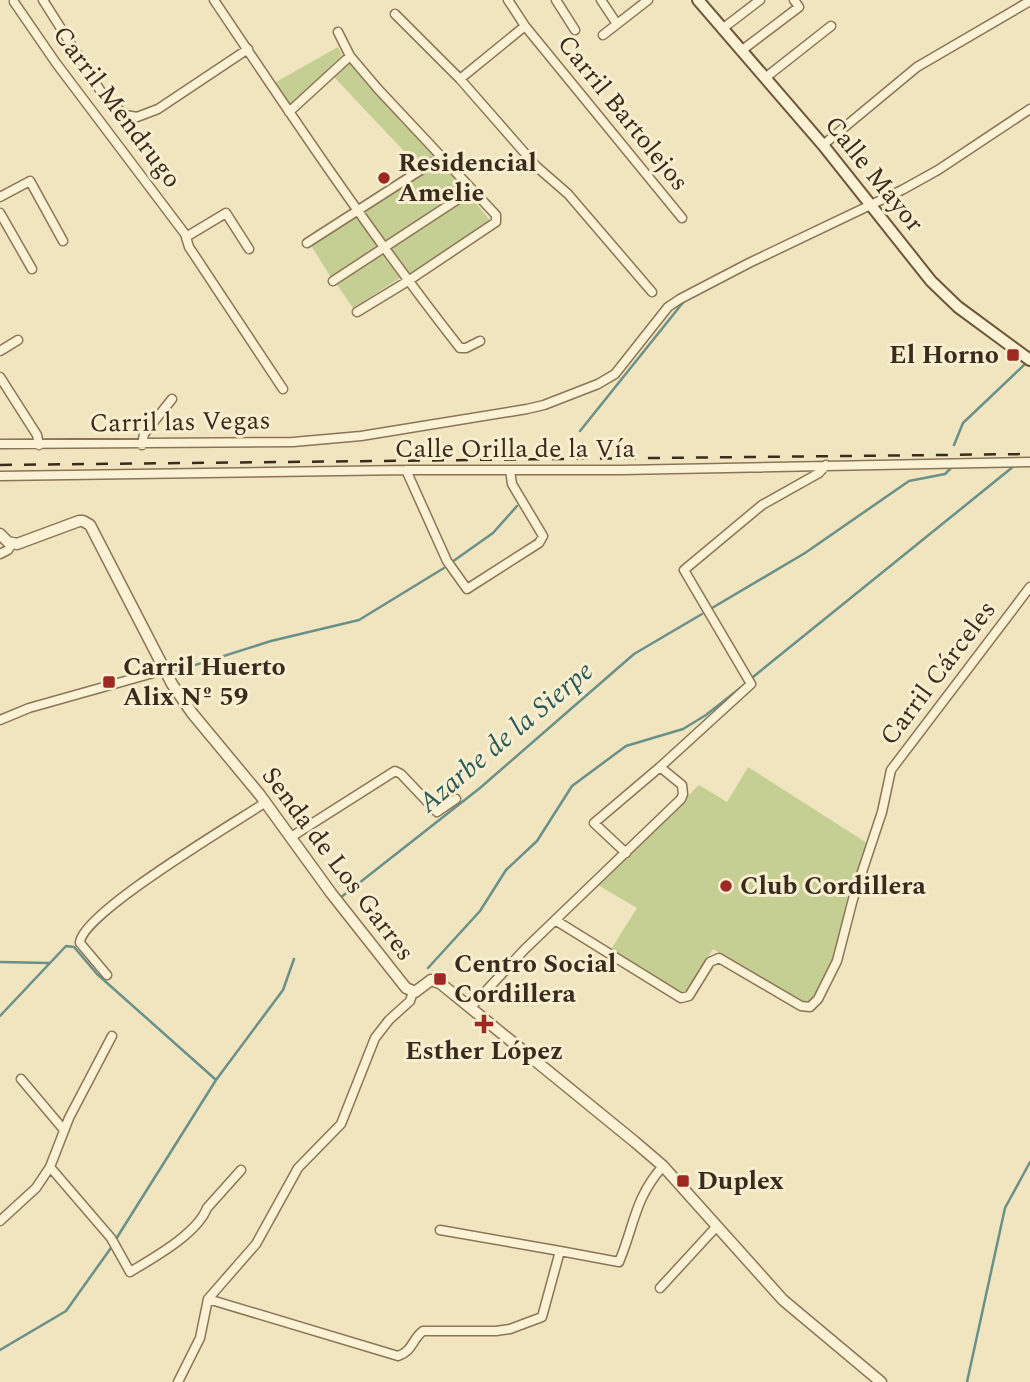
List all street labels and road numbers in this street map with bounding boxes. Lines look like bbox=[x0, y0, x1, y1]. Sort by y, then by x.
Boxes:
street label: Carril Mendrugo bbox=[42, 17, 192, 197]
street label: Carril Bartolejos bbox=[547, 26, 699, 200]
street label: Calle Mayor bbox=[814, 107, 934, 241]
street label: Carril las Vegas bbox=[89, 400, 271, 444]
street label: Calle Orilla de la Vía bbox=[395, 429, 635, 469]
street label: Carril Cárceles bbox=[870, 592, 1006, 754]
street label: Senda de Los Garres bbox=[251, 758, 425, 970]

